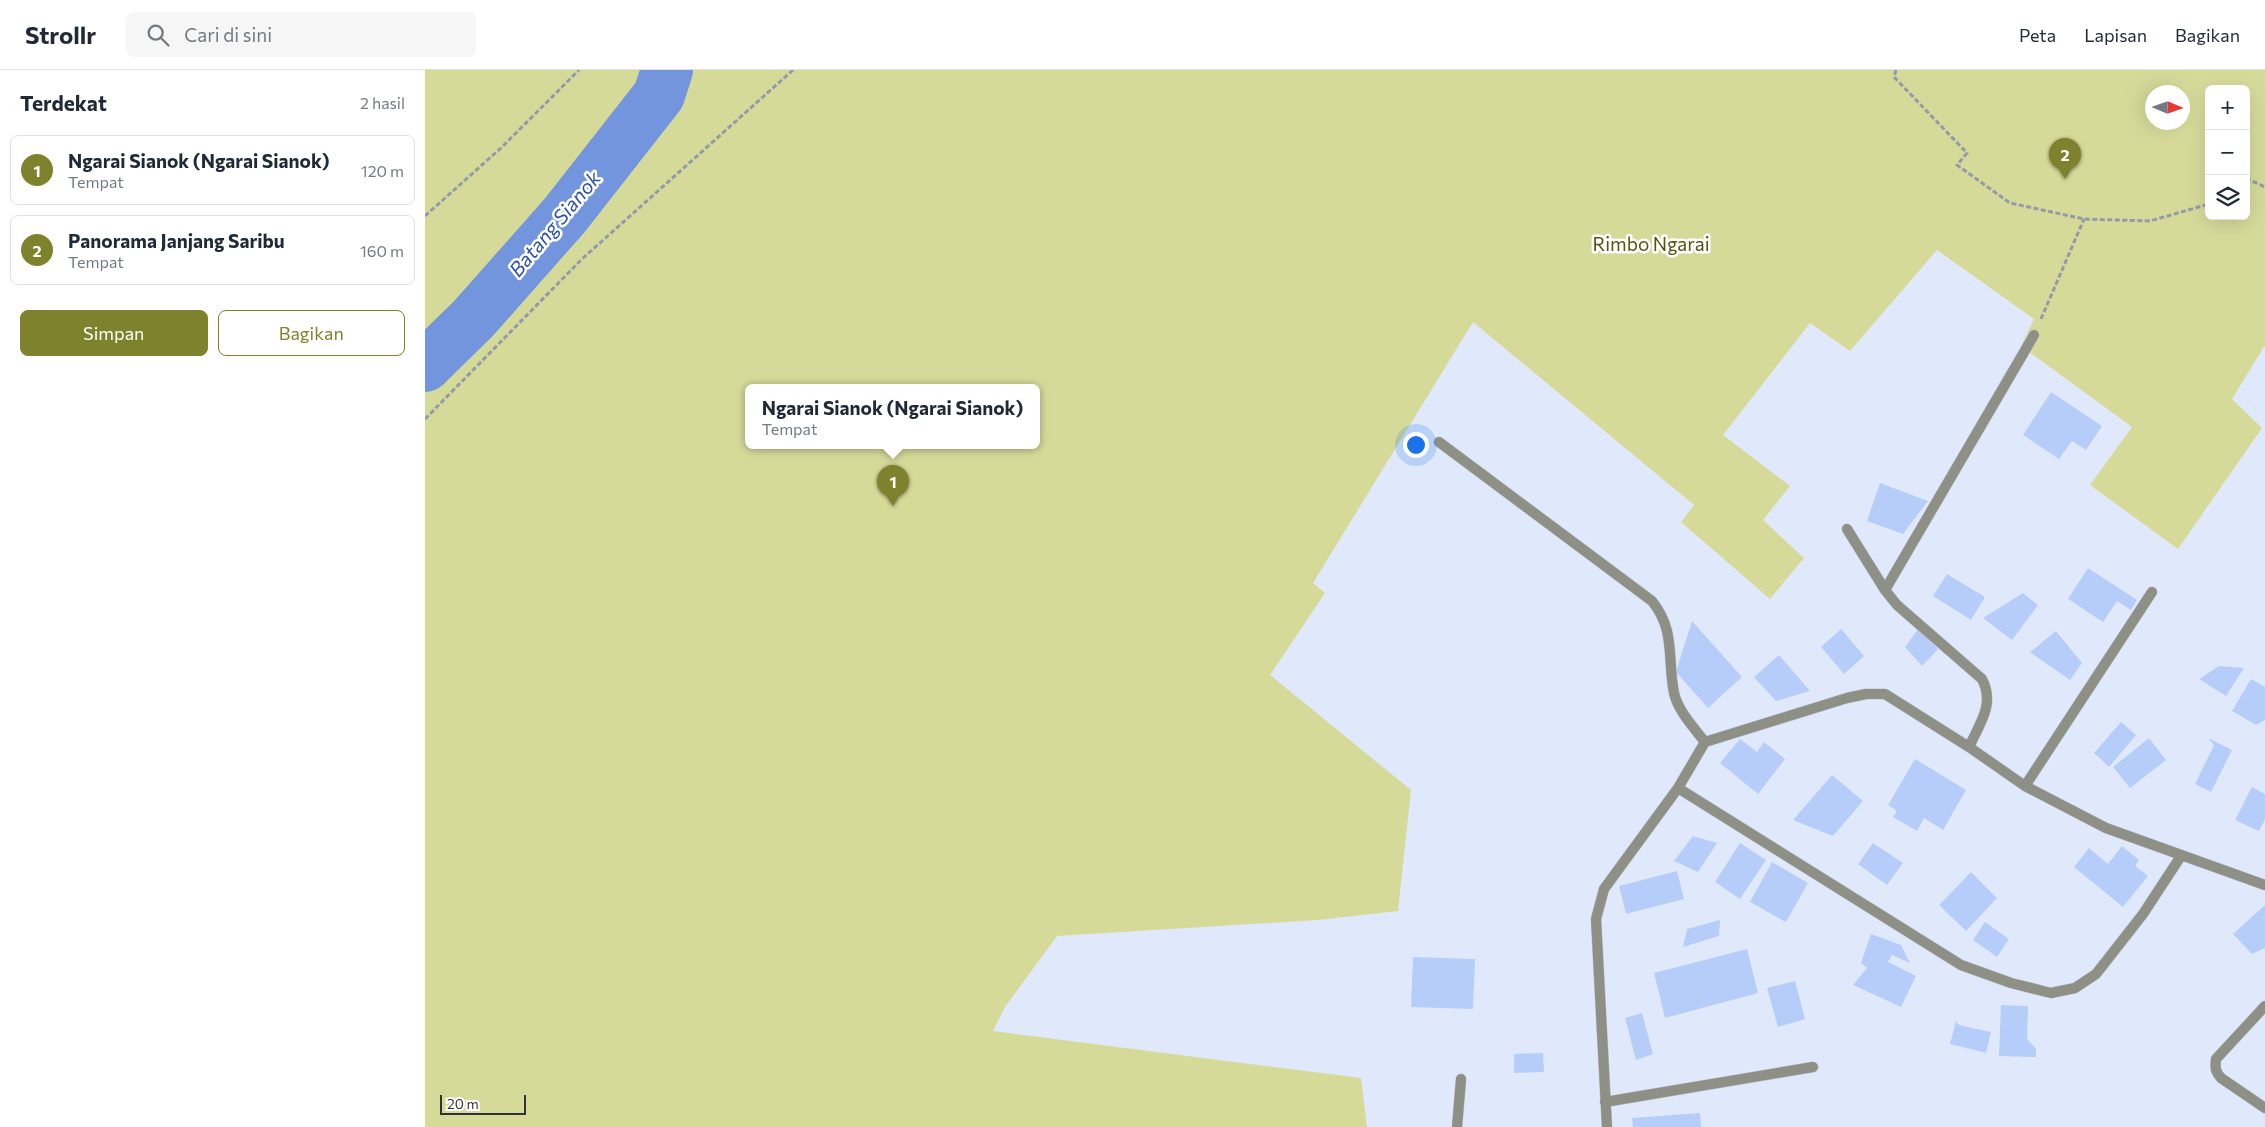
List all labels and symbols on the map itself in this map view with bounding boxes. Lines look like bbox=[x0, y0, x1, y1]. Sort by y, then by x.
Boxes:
north arrow bbox=[2145, 85, 2190, 130]
pin: 2 bbox=[2049, 138, 2081, 179]
water label: Batang Sianok bbox=[503, 165, 606, 281]
park label: Rimbo Ngarai bbox=[1592, 232, 1710, 255]
your location bbox=[1403, 432, 1429, 458]
pin: 1 bbox=[877, 465, 909, 506]
scale bar bbox=[440, 1092, 526, 1115]

